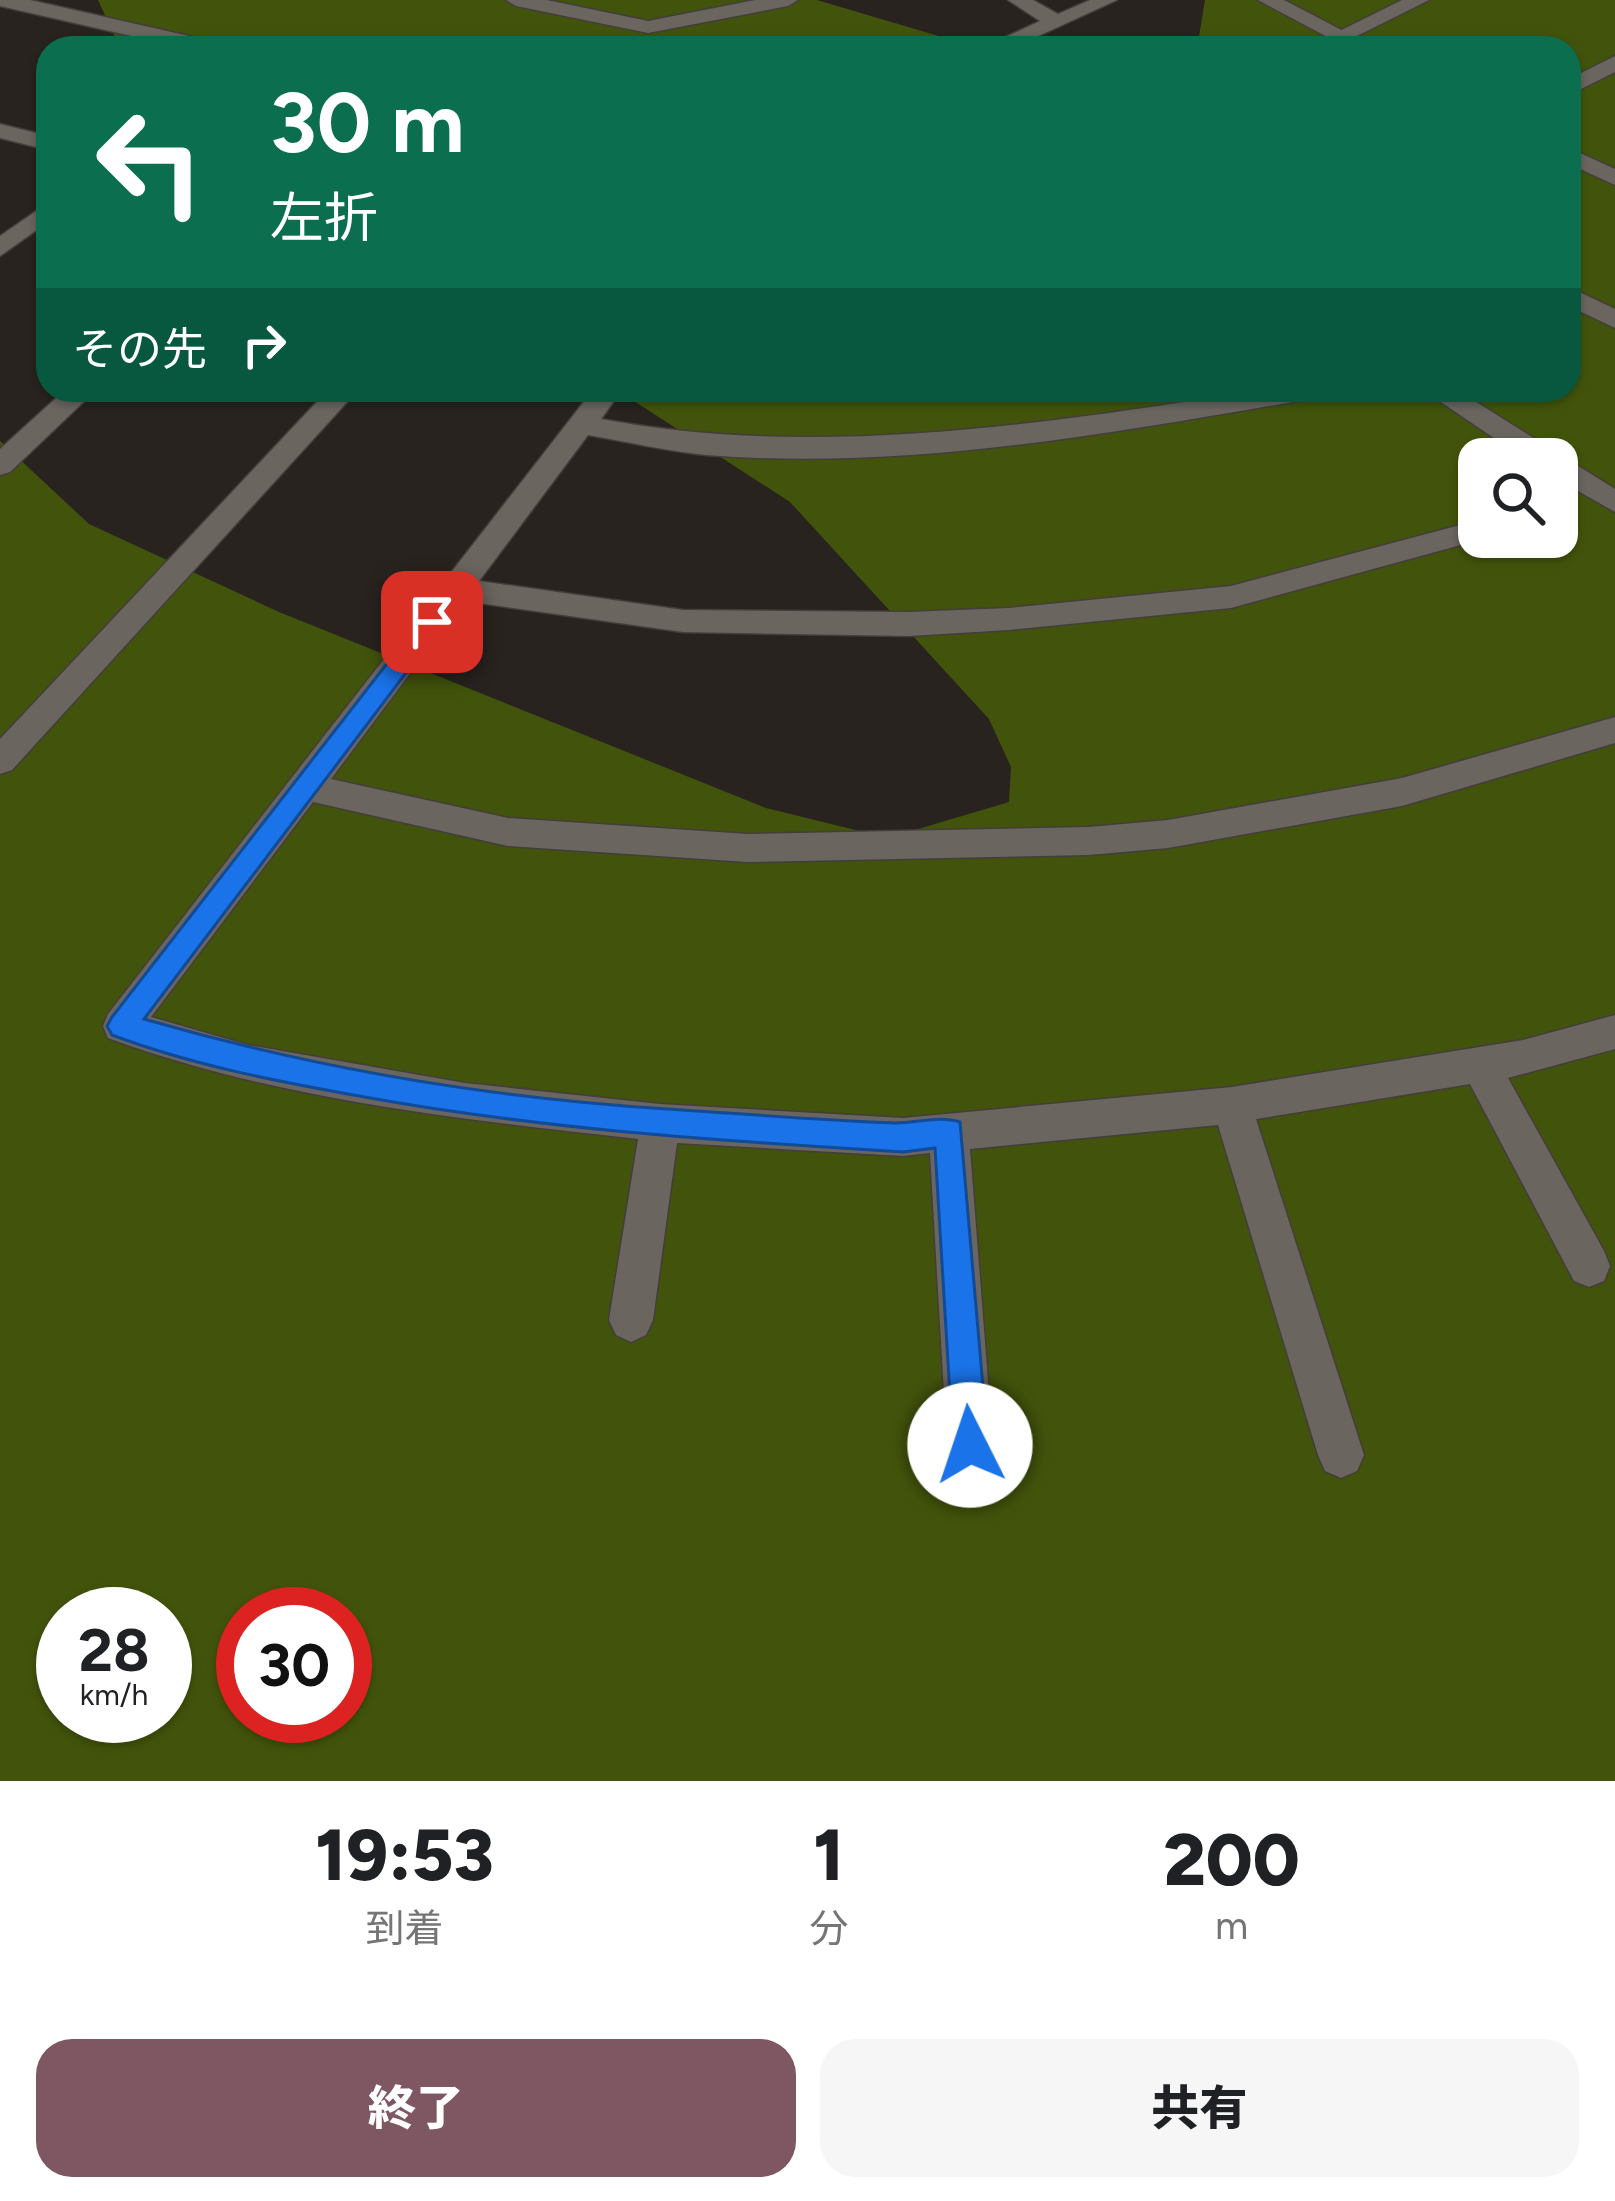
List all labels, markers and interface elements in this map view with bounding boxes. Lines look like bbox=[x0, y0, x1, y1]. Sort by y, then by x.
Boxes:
text: 30 m bbox=[270, 72, 464, 173]
icon: left bbox=[72, 84, 228, 240]
text: 左折 bbox=[270, 186, 378, 251]
icon: right bbox=[231, 312, 297, 378]
text: その先 bbox=[72, 322, 207, 376]
map controls bbox=[1458, 438, 1578, 558]
button: search bbox=[1458, 438, 1578, 558]
pin bbox=[381, 571, 483, 673]
icon: arrive bbox=[399, 589, 465, 655]
position arrow bbox=[907, 1382, 1033, 1508]
speed limit sign: 30 bbox=[216, 1587, 372, 1743]
text: 28 bbox=[78, 1614, 150, 1686]
text: km/h bbox=[80, 1676, 148, 1713]
text: 19:53 bbox=[315, 1812, 494, 1898]
text: 1 bbox=[813, 1812, 844, 1898]
text: 200 bbox=[1163, 1817, 1300, 1903]
text: m bbox=[1215, 1902, 1248, 1949]
text: 到着 bbox=[366, 1905, 444, 1952]
text: 分 bbox=[809, 1905, 848, 1952]
button: 終了 bbox=[36, 2039, 796, 2177]
button: 共有 bbox=[820, 2039, 1579, 2177]

